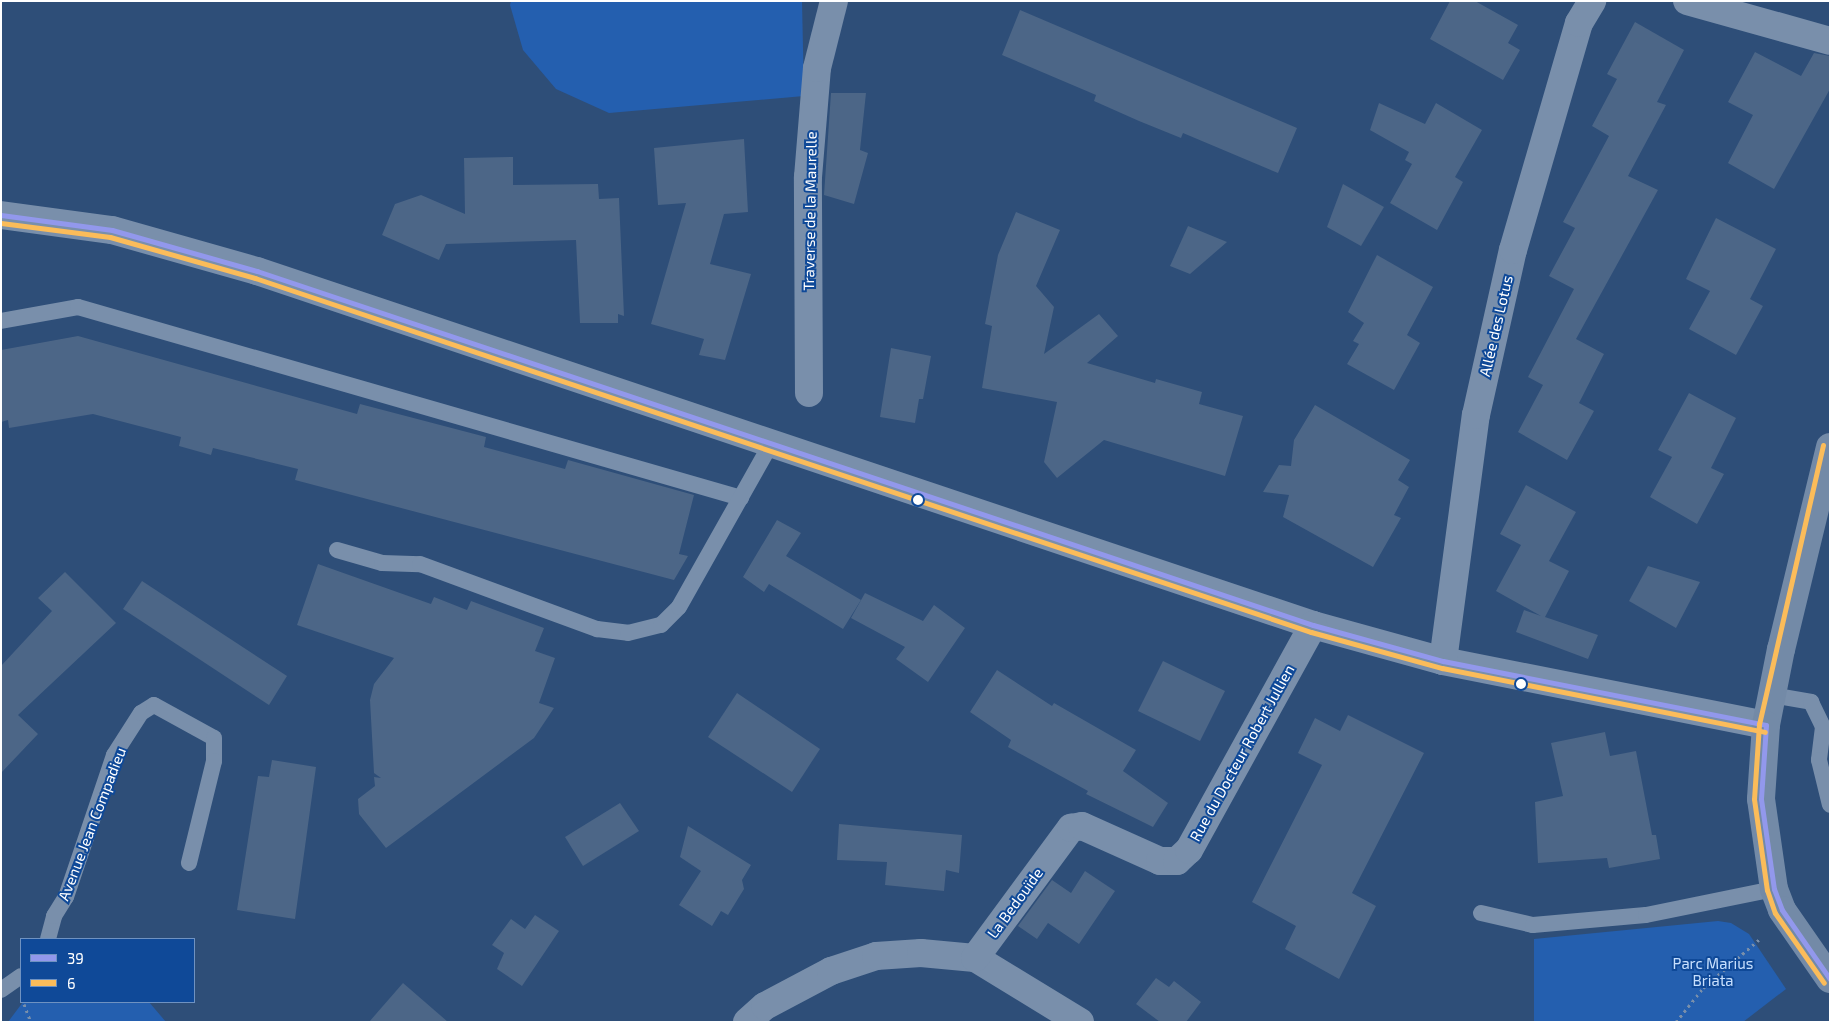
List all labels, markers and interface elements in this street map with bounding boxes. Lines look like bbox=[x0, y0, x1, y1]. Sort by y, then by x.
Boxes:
street label: Traverse de la Maurelle bbox=[800, 131, 820, 291]
street label: Allée des Lotus bbox=[1476, 274, 1516, 378]
unlabelled marker bbox=[913, 495, 923, 505]
street label: Rue du Docteur Robert Jullien bbox=[1186, 661, 1298, 845]
unlabelled marker bbox=[1516, 679, 1526, 689]
street label: Avenue Jean Compadieu bbox=[54, 745, 130, 903]
street label: La Bedouïde bbox=[983, 864, 1047, 942]
legend bbox=[20, 938, 195, 1003]
text: 39 bbox=[67, 949, 84, 967]
park label: Parc Marius Briata bbox=[1673, 954, 1753, 989]
text: 6 bbox=[67, 974, 76, 992]

